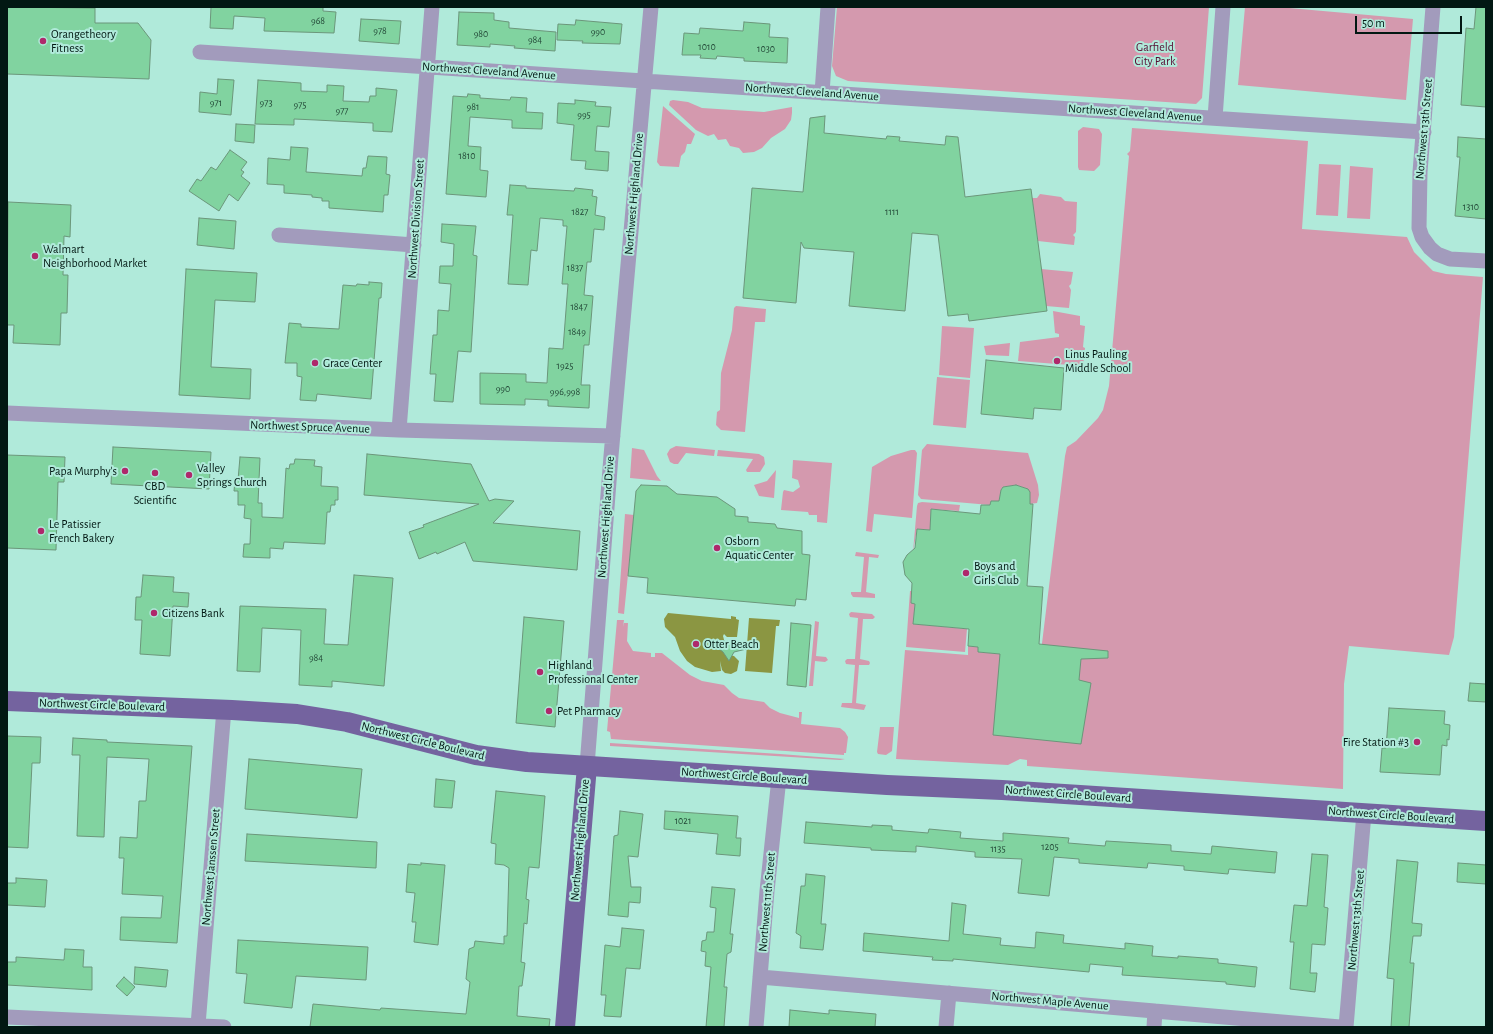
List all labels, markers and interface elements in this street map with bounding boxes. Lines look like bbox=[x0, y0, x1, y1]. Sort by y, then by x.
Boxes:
scale bar bbox=[1357, 8, 1464, 34]
house number: 968 bbox=[311, 15, 325, 27]
text: 50 m bbox=[1362, 17, 1385, 29]
house number: 978 bbox=[373, 25, 387, 37]
house number: 990 bbox=[591, 26, 605, 38]
place label: Orangetheory Fitness bbox=[51, 27, 116, 55]
house number: 980 bbox=[474, 28, 488, 40]
house number: 984 bbox=[528, 34, 542, 46]
marker: Orangetheory Fitness bbox=[38, 36, 48, 46]
park label: Garfield City Park bbox=[1135, 40, 1175, 68]
house number: 1010 bbox=[698, 41, 716, 53]
house number: 1030 bbox=[757, 43, 775, 55]
street label: Northwest Cleveland Avenue bbox=[422, 59, 556, 83]
street label: Northwest 13th Street bbox=[1412, 78, 1436, 180]
street label: Northwest Cleveland Avenue bbox=[745, 80, 879, 104]
house number: 971 bbox=[210, 97, 222, 109]
house number: 973 bbox=[260, 97, 272, 109]
house number: 975 bbox=[293, 99, 307, 111]
house number: 981 bbox=[467, 101, 479, 113]
street label: Northwest Cleveland Avenue bbox=[1068, 101, 1202, 125]
house number: 977 bbox=[335, 105, 349, 117]
house number: 995 bbox=[577, 109, 591, 121]
street label: Northwest Highland Drive bbox=[622, 133, 646, 255]
house number: 1810 bbox=[459, 150, 475, 162]
street label: Northwest Division Street bbox=[405, 159, 427, 279]
house number: 1310 bbox=[1463, 201, 1479, 213]
house number: 1827 bbox=[572, 206, 588, 218]
house number: 1111 bbox=[885, 206, 899, 218]
place label: Walmart Neighborhood Market bbox=[43, 242, 147, 270]
marker: Walmart Neighborhood Market bbox=[30, 251, 40, 261]
house number: 1837 bbox=[567, 262, 583, 274]
house number: 1847 bbox=[570, 301, 588, 313]
house number: 1849 bbox=[568, 326, 586, 338]
place label: Linus Pauling Middle School bbox=[1065, 347, 1131, 375]
place label: Grace Center bbox=[323, 356, 382, 370]
marker: Linus Pauling Middle School bbox=[1052, 356, 1062, 366]
marker: Grace Center bbox=[310, 358, 320, 368]
house number: 1925 bbox=[557, 360, 573, 372]
house number: 990 bbox=[496, 383, 510, 395]
house number: 996,998 bbox=[550, 386, 580, 398]
street label: Northwest Spruce Avenue bbox=[250, 418, 370, 436]
street label: Northwest Highland Drive bbox=[595, 456, 617, 578]
place label: Valley Springs Church bbox=[197, 461, 267, 489]
place label: Papa Murphy's bbox=[49, 464, 117, 478]
marker: Papa Murphy's bbox=[120, 466, 130, 476]
marker: CBD Scientific bbox=[150, 468, 160, 478]
marker: Valley Springs Church bbox=[184, 470, 194, 480]
place label: CBD Scientific bbox=[134, 479, 176, 507]
place label: Le Patissier French Bakery bbox=[49, 517, 114, 545]
marker: Le Patissier French Bakery bbox=[36, 526, 46, 536]
place label: Osborn Aquatic Center bbox=[725, 534, 794, 562]
marker: Osborn Aquatic Center bbox=[712, 543, 722, 553]
place label: Boys and Girls Club bbox=[974, 559, 1019, 587]
marker: Boys and Girls Club bbox=[961, 568, 971, 578]
place label: Citizens Bank bbox=[162, 606, 224, 620]
marker: Citizens Bank bbox=[149, 608, 159, 618]
place label: Otter Beach bbox=[704, 637, 759, 651]
marker: Otter Beach bbox=[691, 639, 701, 649]
house number: 984 bbox=[309, 652, 323, 664]
place label: Highland Professional Center bbox=[548, 658, 638, 686]
marker: Highland Professional Center bbox=[535, 667, 545, 677]
street label: Northwest Circle Boulevard bbox=[39, 696, 165, 714]
place label: Pet Pharmacy bbox=[557, 704, 621, 718]
marker: Pet Pharmacy bbox=[544, 706, 554, 716]
street label: Northwest Circle Boulevard bbox=[360, 719, 486, 763]
place label: Fire Station #3 bbox=[1343, 735, 1409, 749]
marker: Fire Station #3 bbox=[1412, 737, 1422, 747]
street label: Northwest Circle Boulevard bbox=[680, 764, 808, 788]
street label: Northwest Highland Drive bbox=[568, 779, 592, 901]
street label: Northwest Circle Boulevard bbox=[1004, 782, 1132, 806]
street label: Northwest Circle Boulevard bbox=[1327, 803, 1455, 827]
street label: Northwest Janssen Street bbox=[199, 808, 223, 926]
house number: 1021 bbox=[675, 815, 691, 827]
house number: 1205 bbox=[1041, 841, 1059, 853]
house number: 1135 bbox=[990, 843, 1006, 855]
street label: Northwest 11th Street bbox=[755, 852, 779, 952]
street label: Northwest 13th Street bbox=[1344, 869, 1368, 971]
street label: Northwest Maple Avenue bbox=[991, 989, 1109, 1013]

